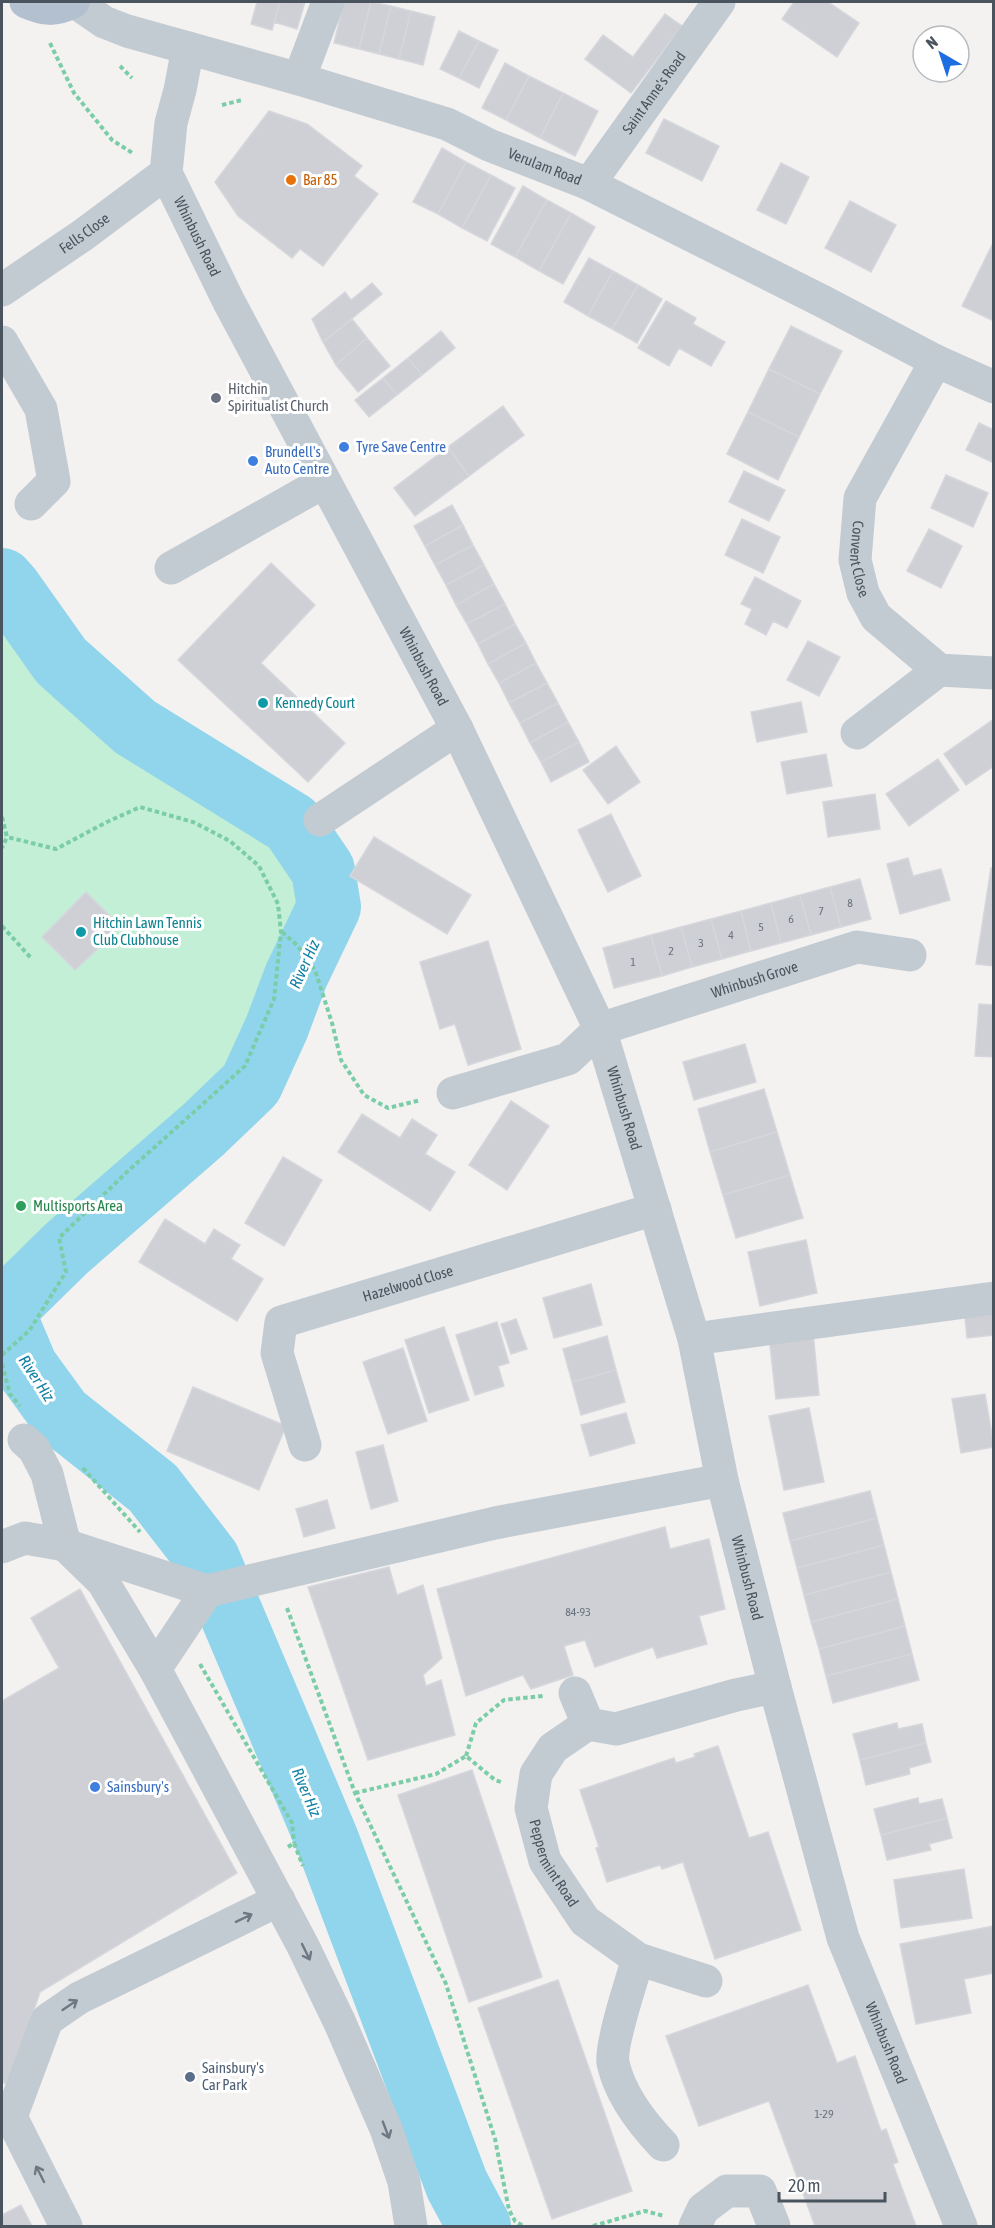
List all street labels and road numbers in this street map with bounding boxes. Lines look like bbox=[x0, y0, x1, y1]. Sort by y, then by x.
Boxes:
street label: Saint Anne's Road bbox=[619, 48, 689, 137]
street label: Verulam Road bbox=[506, 144, 584, 188]
street label: Whinbush Road bbox=[171, 194, 224, 279]
street label: Fells Close bbox=[56, 209, 113, 257]
street label: Convent Close bbox=[847, 520, 873, 600]
street label: Whinbush Road bbox=[396, 624, 452, 708]
street label: Whinbush Grove bbox=[709, 957, 800, 1001]
street label: Whinbush Road bbox=[604, 1064, 645, 1152]
street label: Hazelwood Close bbox=[361, 1261, 455, 1305]
street label: Whinbush Road bbox=[729, 1534, 767, 1622]
street label: Peppermint Road bbox=[526, 1817, 582, 1910]
street label: Whinbush Road bbox=[862, 1999, 911, 2086]

